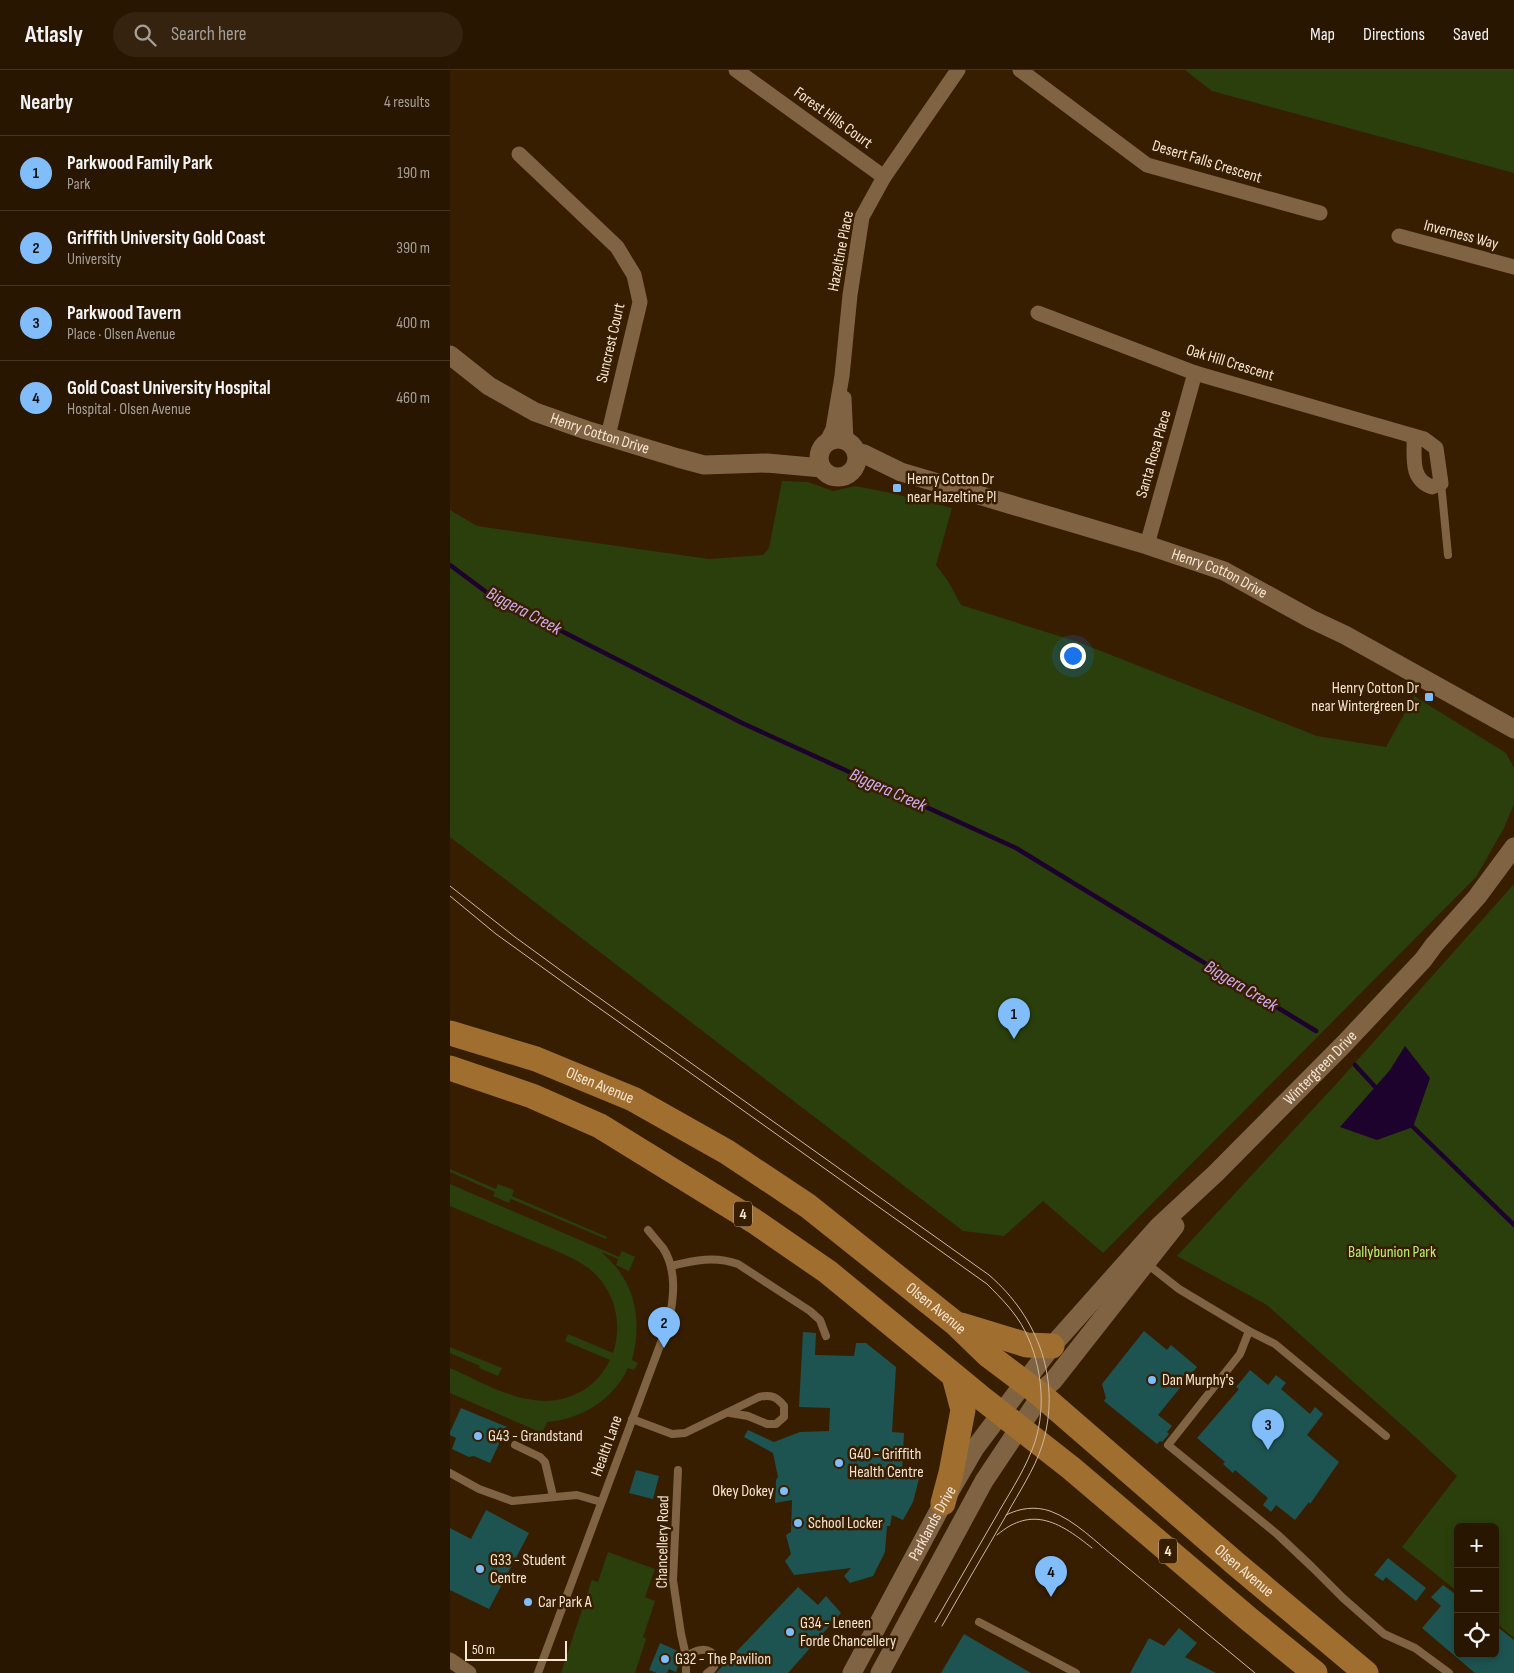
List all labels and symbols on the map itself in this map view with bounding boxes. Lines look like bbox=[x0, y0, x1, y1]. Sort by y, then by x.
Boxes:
street label: Forest Hills Court bbox=[790, 83, 876, 153]
street label: Desert Falls Crescent bbox=[1150, 136, 1264, 188]
street label: Hazeltine Place bbox=[824, 209, 858, 293]
street label: Inverness Way bbox=[1422, 216, 1500, 254]
street label: Suncrest Court bbox=[593, 301, 629, 385]
street label: Oak Hill Crescent bbox=[1184, 341, 1276, 385]
street label: Santa Rosa Place bbox=[1132, 408, 1176, 500]
street label: Henry Cotton Drive bbox=[548, 409, 652, 458]
place label: Henry Cotton Dr near Hazeltine Pl bbox=[907, 470, 996, 507]
marker: Henry Cotton Dr near Hazeltine Pl bbox=[891, 482, 903, 494]
street label: Henry Cotton Drive bbox=[1169, 545, 1271, 603]
water label: Biggera Creek bbox=[483, 583, 566, 640]
your location bbox=[1060, 643, 1086, 669]
place label: Henry Cotton Dr near Wintergreen Dr bbox=[1311, 679, 1419, 716]
marker: Henry Cotton Dr near Wintergreen Dr bbox=[1423, 691, 1435, 703]
water label: Biggera Creek bbox=[846, 764, 931, 817]
water label: Biggera Creek bbox=[1201, 956, 1283, 1017]
pin: 1 bbox=[998, 998, 1030, 1039]
street label: Wintergreen Drive bbox=[1280, 1027, 1361, 1109]
street label: Olsen Avenue bbox=[563, 1063, 637, 1108]
road number: 4 bbox=[734, 1202, 752, 1226]
park label: Ballybunion Park bbox=[1348, 1243, 1436, 1262]
street label: Olsen Avenue bbox=[902, 1278, 970, 1338]
pin: 2 bbox=[648, 1307, 680, 1348]
place label: Dan Murphy's bbox=[1162, 1371, 1234, 1390]
marker: Dan Murphy's bbox=[1146, 1374, 1158, 1386]
pin: 3 bbox=[1252, 1409, 1284, 1450]
street label: Health Lane bbox=[587, 1413, 627, 1479]
place label: G43 - Grandstand bbox=[488, 1427, 583, 1446]
marker: G43 - Grandstand bbox=[472, 1430, 484, 1442]
place label: G40 - Griffith Health Centre bbox=[849, 1445, 924, 1482]
marker: G40 - Griffith Health Centre bbox=[833, 1457, 845, 1469]
place label: Okey Dokey bbox=[712, 1482, 774, 1501]
street label: Parklands Drive bbox=[904, 1482, 960, 1564]
marker: Okey Dokey bbox=[778, 1485, 790, 1497]
street label: Chancellery Road bbox=[653, 1495, 673, 1589]
place label: School Locker bbox=[808, 1514, 883, 1533]
marker: School Locker bbox=[792, 1517, 804, 1529]
road number: 4 bbox=[1159, 1538, 1177, 1564]
street label: Olsen Avenue bbox=[1211, 1540, 1278, 1601]
place label: G33 - Student Centre bbox=[490, 1551, 566, 1588]
pin: 4 bbox=[1035, 1556, 1067, 1597]
marker: G33 - Student Centre bbox=[474, 1563, 486, 1575]
place label: Car Park A bbox=[538, 1593, 592, 1612]
marker: Car Park A bbox=[522, 1596, 534, 1608]
place label: G34 - Leneen Forde Chancellery bbox=[800, 1614, 896, 1651]
marker: G34 - Leneen Forde Chancellery bbox=[784, 1626, 796, 1638]
scale bar bbox=[465, 1638, 568, 1661]
place label: G32 - The Pavilion bbox=[675, 1650, 771, 1669]
marker: G32 - The Pavilion bbox=[659, 1653, 671, 1665]

